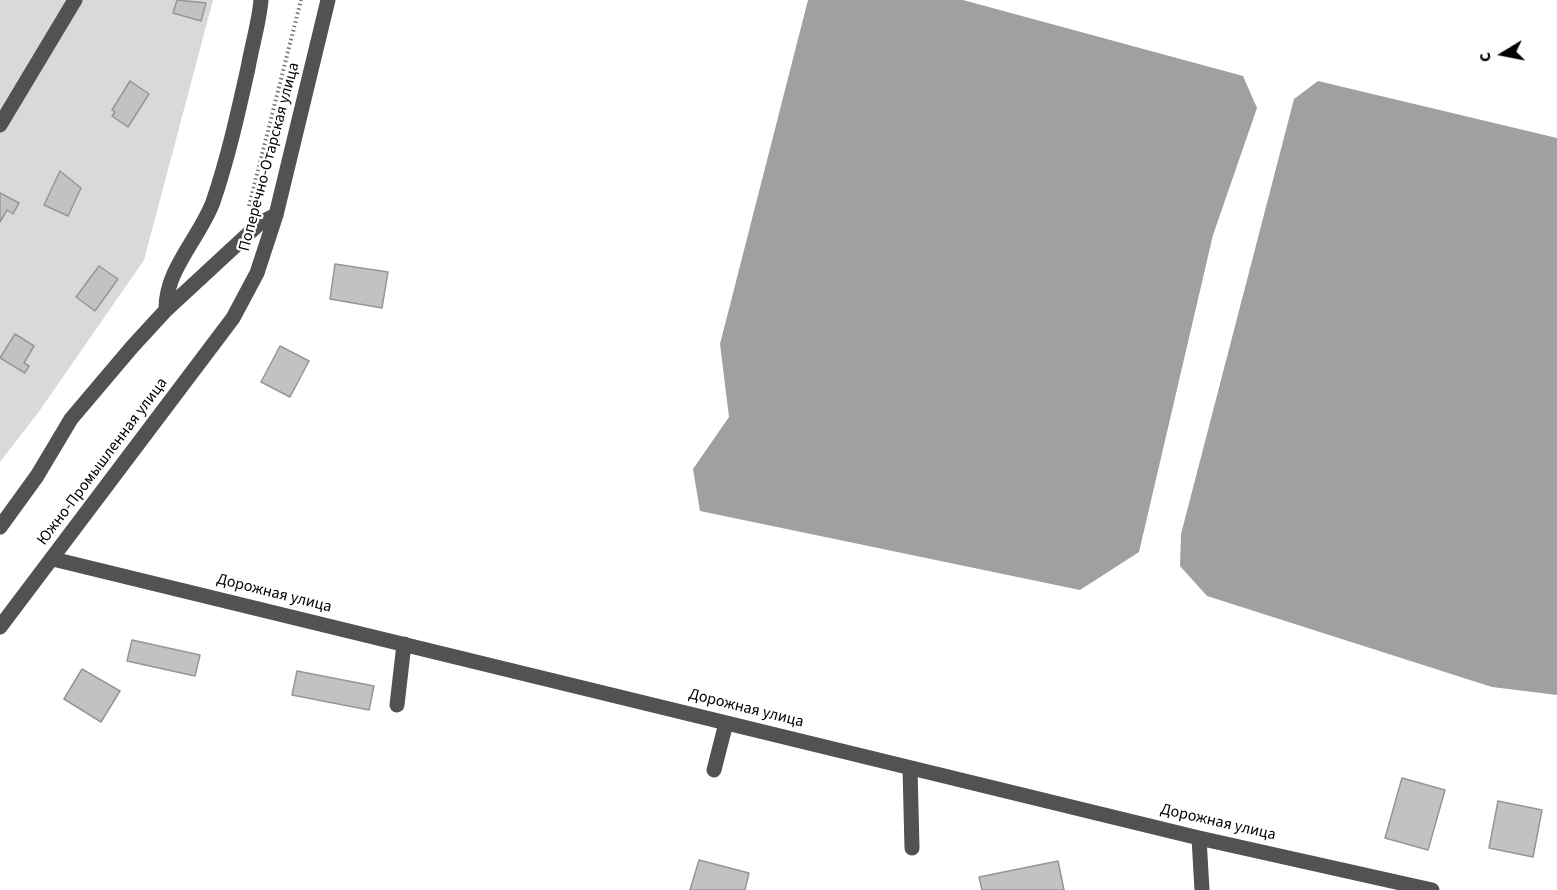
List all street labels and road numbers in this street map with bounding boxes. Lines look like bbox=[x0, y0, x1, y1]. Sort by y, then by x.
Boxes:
street label: Поперечно-Отарская улица bbox=[236, 61, 304, 253]
street label: Южно-Промышленная улица bbox=[34, 374, 172, 550]
street label: Дорожная улица bbox=[214, 570, 334, 618]
street label: Дорожная улица bbox=[686, 685, 806, 733]
street label: Дорожная улица bbox=[1158, 800, 1278, 846]

